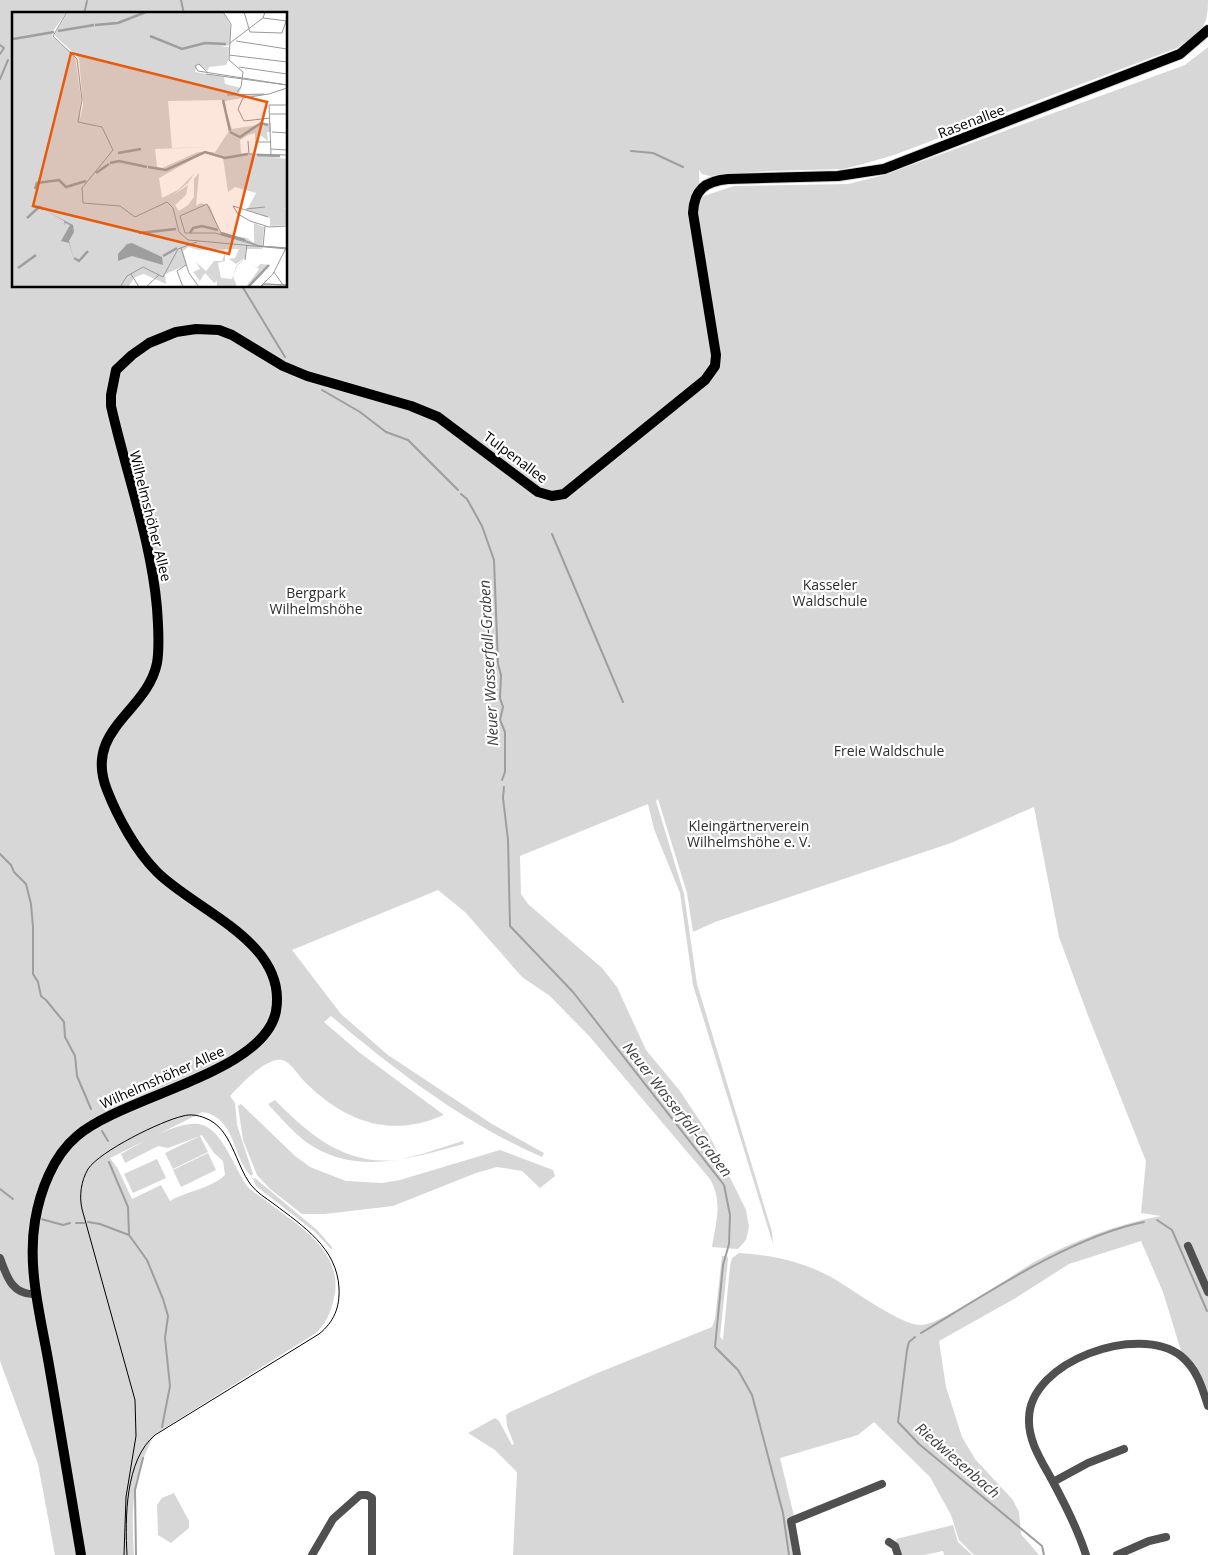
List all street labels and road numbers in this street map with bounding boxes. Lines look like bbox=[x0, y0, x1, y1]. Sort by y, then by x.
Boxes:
street label: Rasenallee bbox=[935, 100, 1007, 142]
street label: Tulpenallee bbox=[480, 427, 552, 487]
street label: Wilhelmshöher Allee bbox=[126, 449, 176, 583]
street label: Wilhelmshöher Allee bbox=[97, 1041, 227, 1113]

